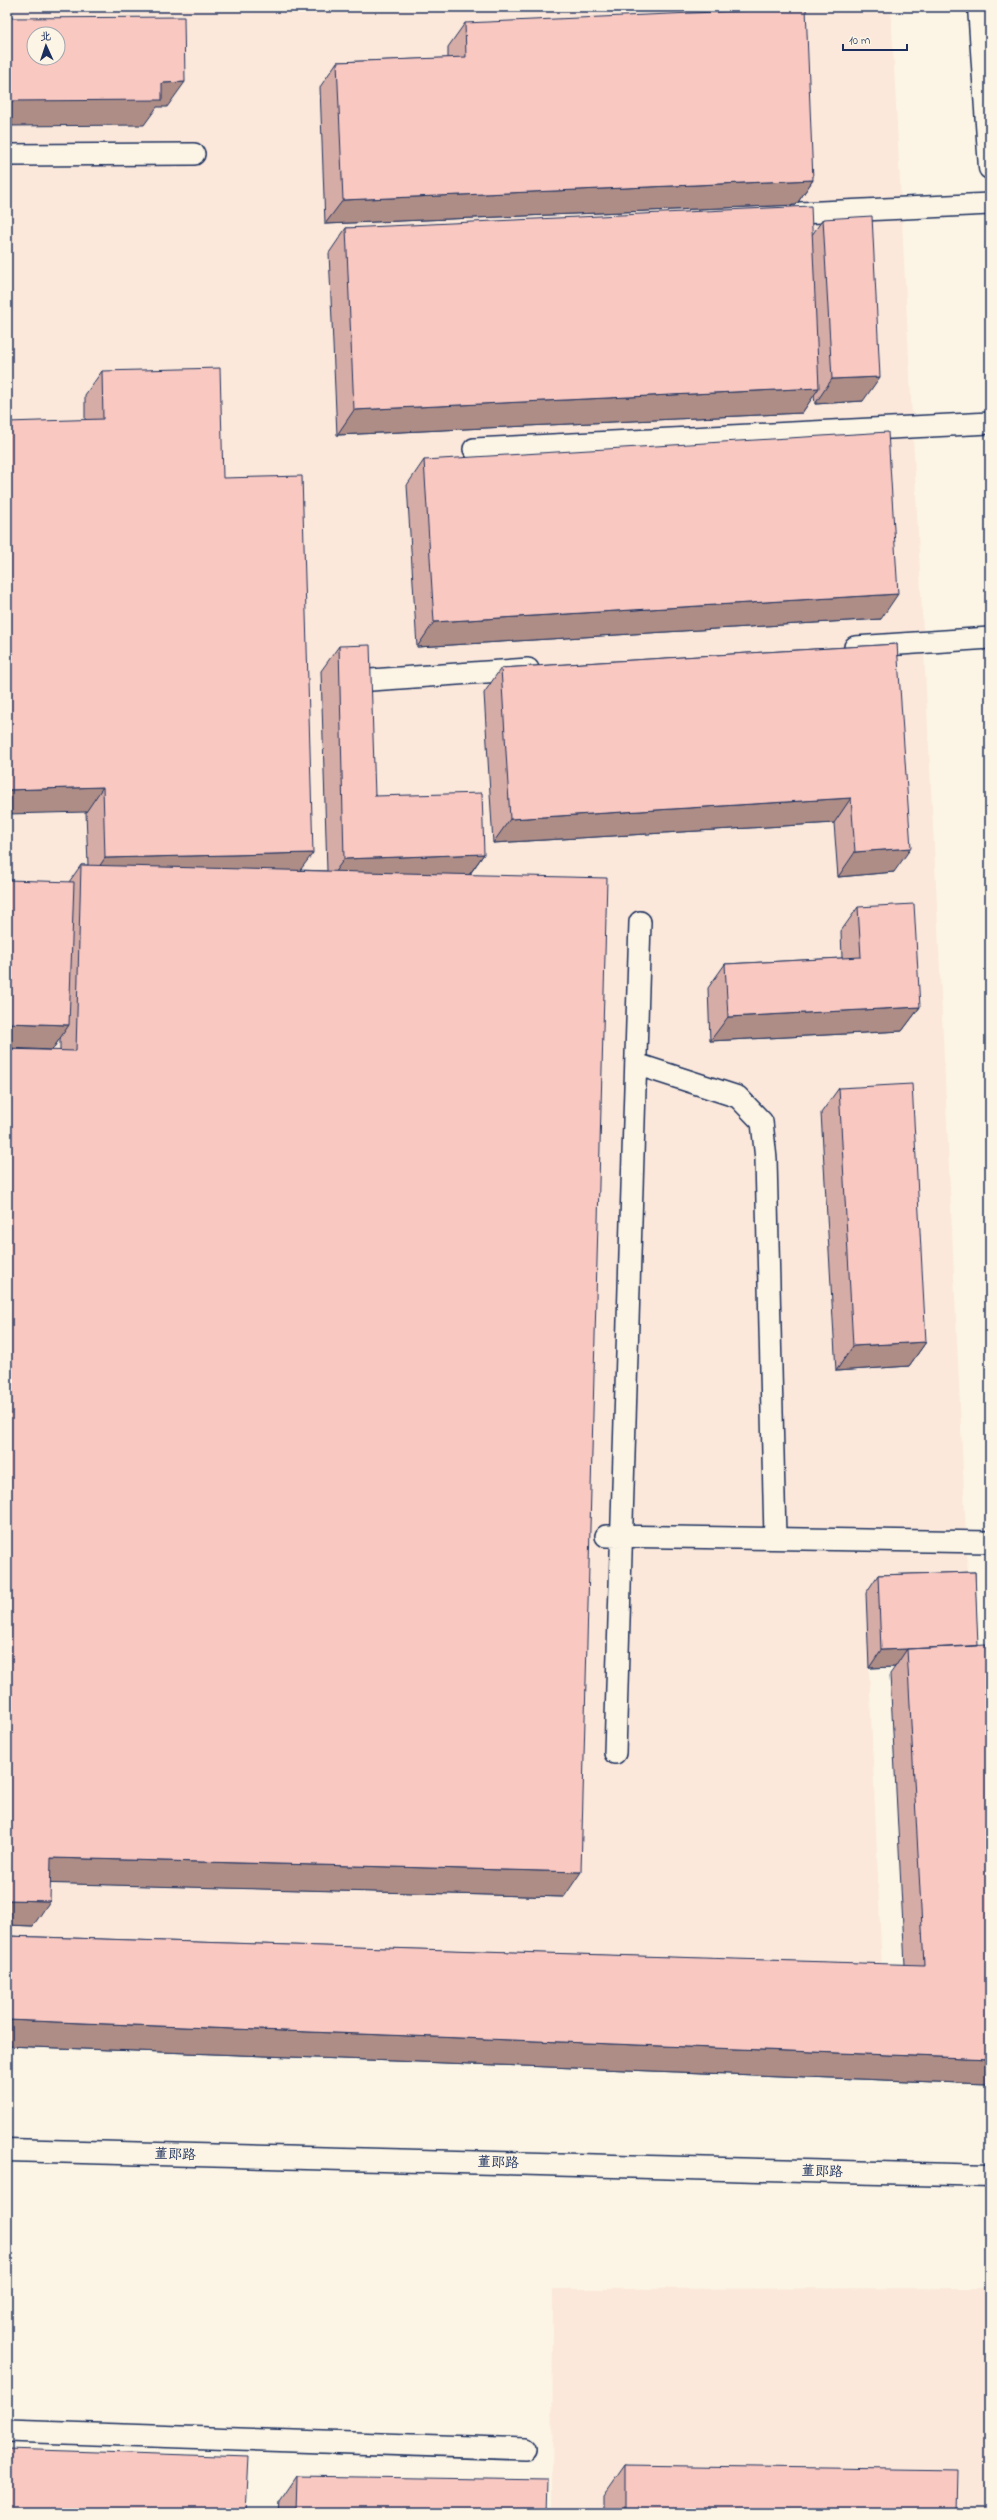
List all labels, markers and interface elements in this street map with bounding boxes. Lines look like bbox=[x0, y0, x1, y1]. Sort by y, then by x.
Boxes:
north arrow bbox=[26, 26, 66, 66]
scale bar bbox=[843, 26, 907, 52]
text: 北 bbox=[40, 29, 51, 45]
text: 10 m bbox=[849, 32, 870, 50]
street label: 董郎路 bbox=[154, 2144, 196, 2166]
street label: 董郎路 bbox=[477, 2152, 519, 2174]
street label: 董郎路 bbox=[801, 2161, 843, 2183]

